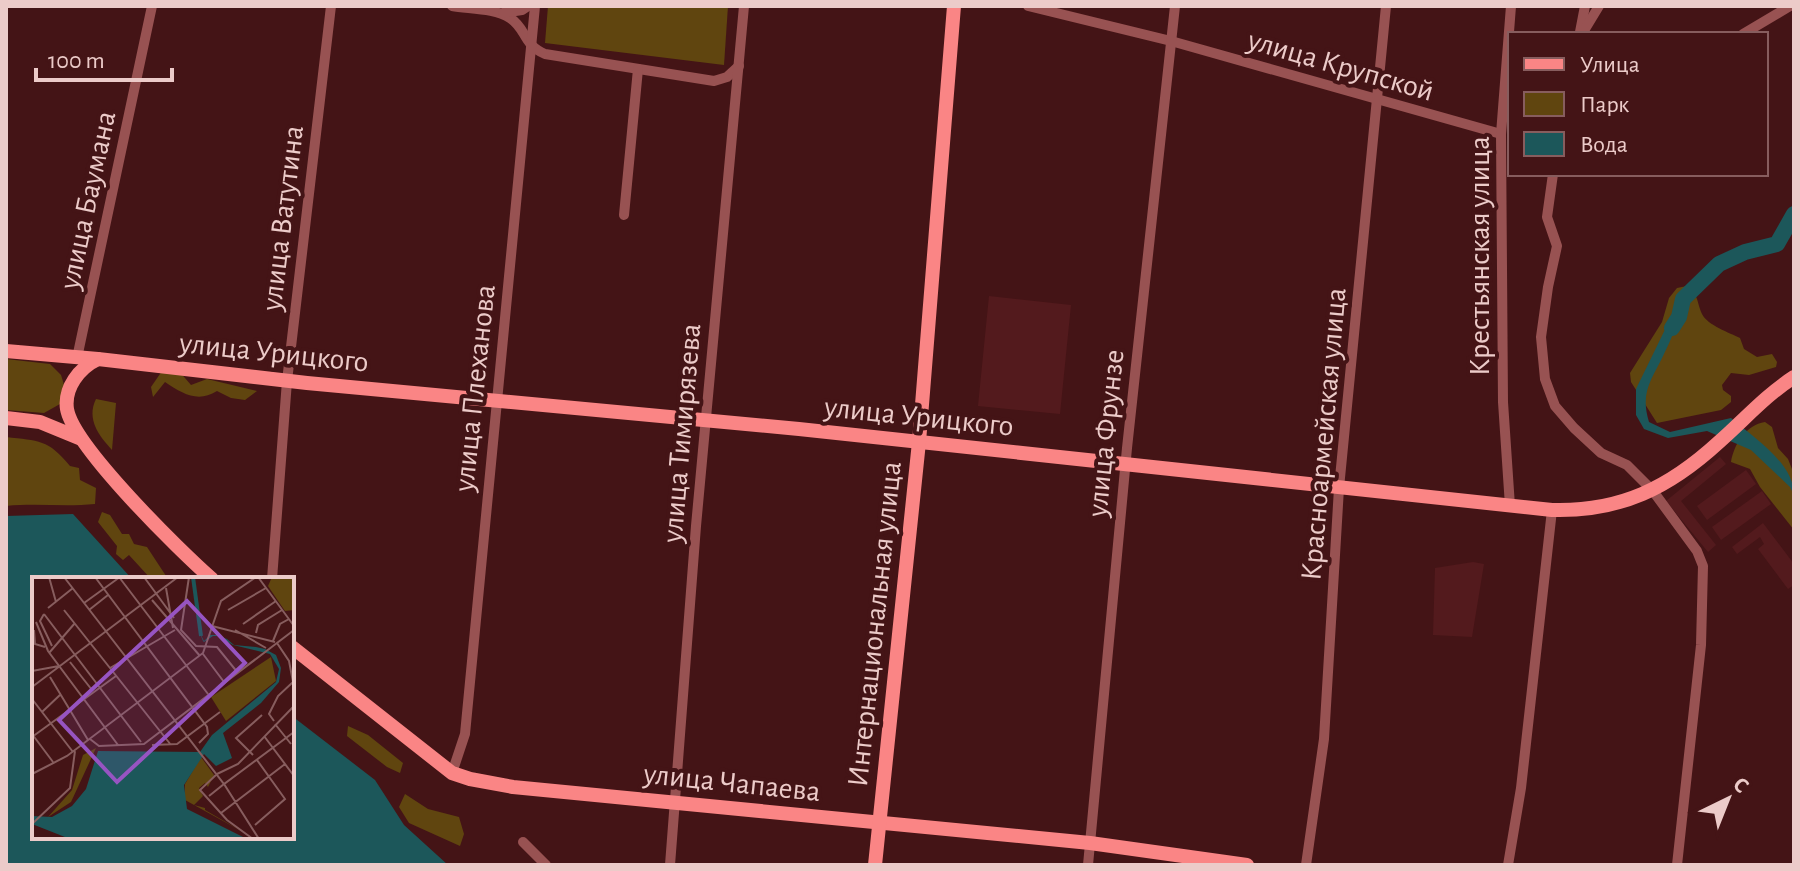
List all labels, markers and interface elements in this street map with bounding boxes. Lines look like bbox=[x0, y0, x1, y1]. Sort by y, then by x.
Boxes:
street label: улица Крупской bbox=[1243, 25, 1437, 107]
scale bar bbox=[36, 32, 172, 82]
legend bbox=[1508, 32, 1768, 176]
text: 100 m bbox=[48, 49, 105, 73]
text: Улица bbox=[1580, 53, 1640, 77]
text: Парк bbox=[1580, 93, 1629, 117]
street label: улица Баумана bbox=[54, 108, 122, 293]
street label: улица Ватутина bbox=[257, 124, 309, 313]
text: Вода bbox=[1580, 133, 1628, 157]
street label: Крестьянская улица bbox=[1465, 136, 1495, 376]
street label: улица Плеханова bbox=[449, 283, 501, 494]
street label: Красноармейская улица bbox=[1296, 286, 1352, 582]
street label: улица Тимирязева bbox=[657, 322, 707, 545]
street label: улица Урицкого bbox=[177, 328, 370, 378]
street label: улица Фрунзе bbox=[1082, 348, 1130, 519]
street label: улица Урицкого bbox=[822, 392, 1015, 442]
street label: Интернациональная улица bbox=[843, 460, 907, 788]
inset map bbox=[32, 577, 294, 839]
street label: улица Чапаева bbox=[641, 759, 822, 807]
north arrow bbox=[1688, 759, 1768, 839]
text: С bbox=[1729, 773, 1753, 797]

